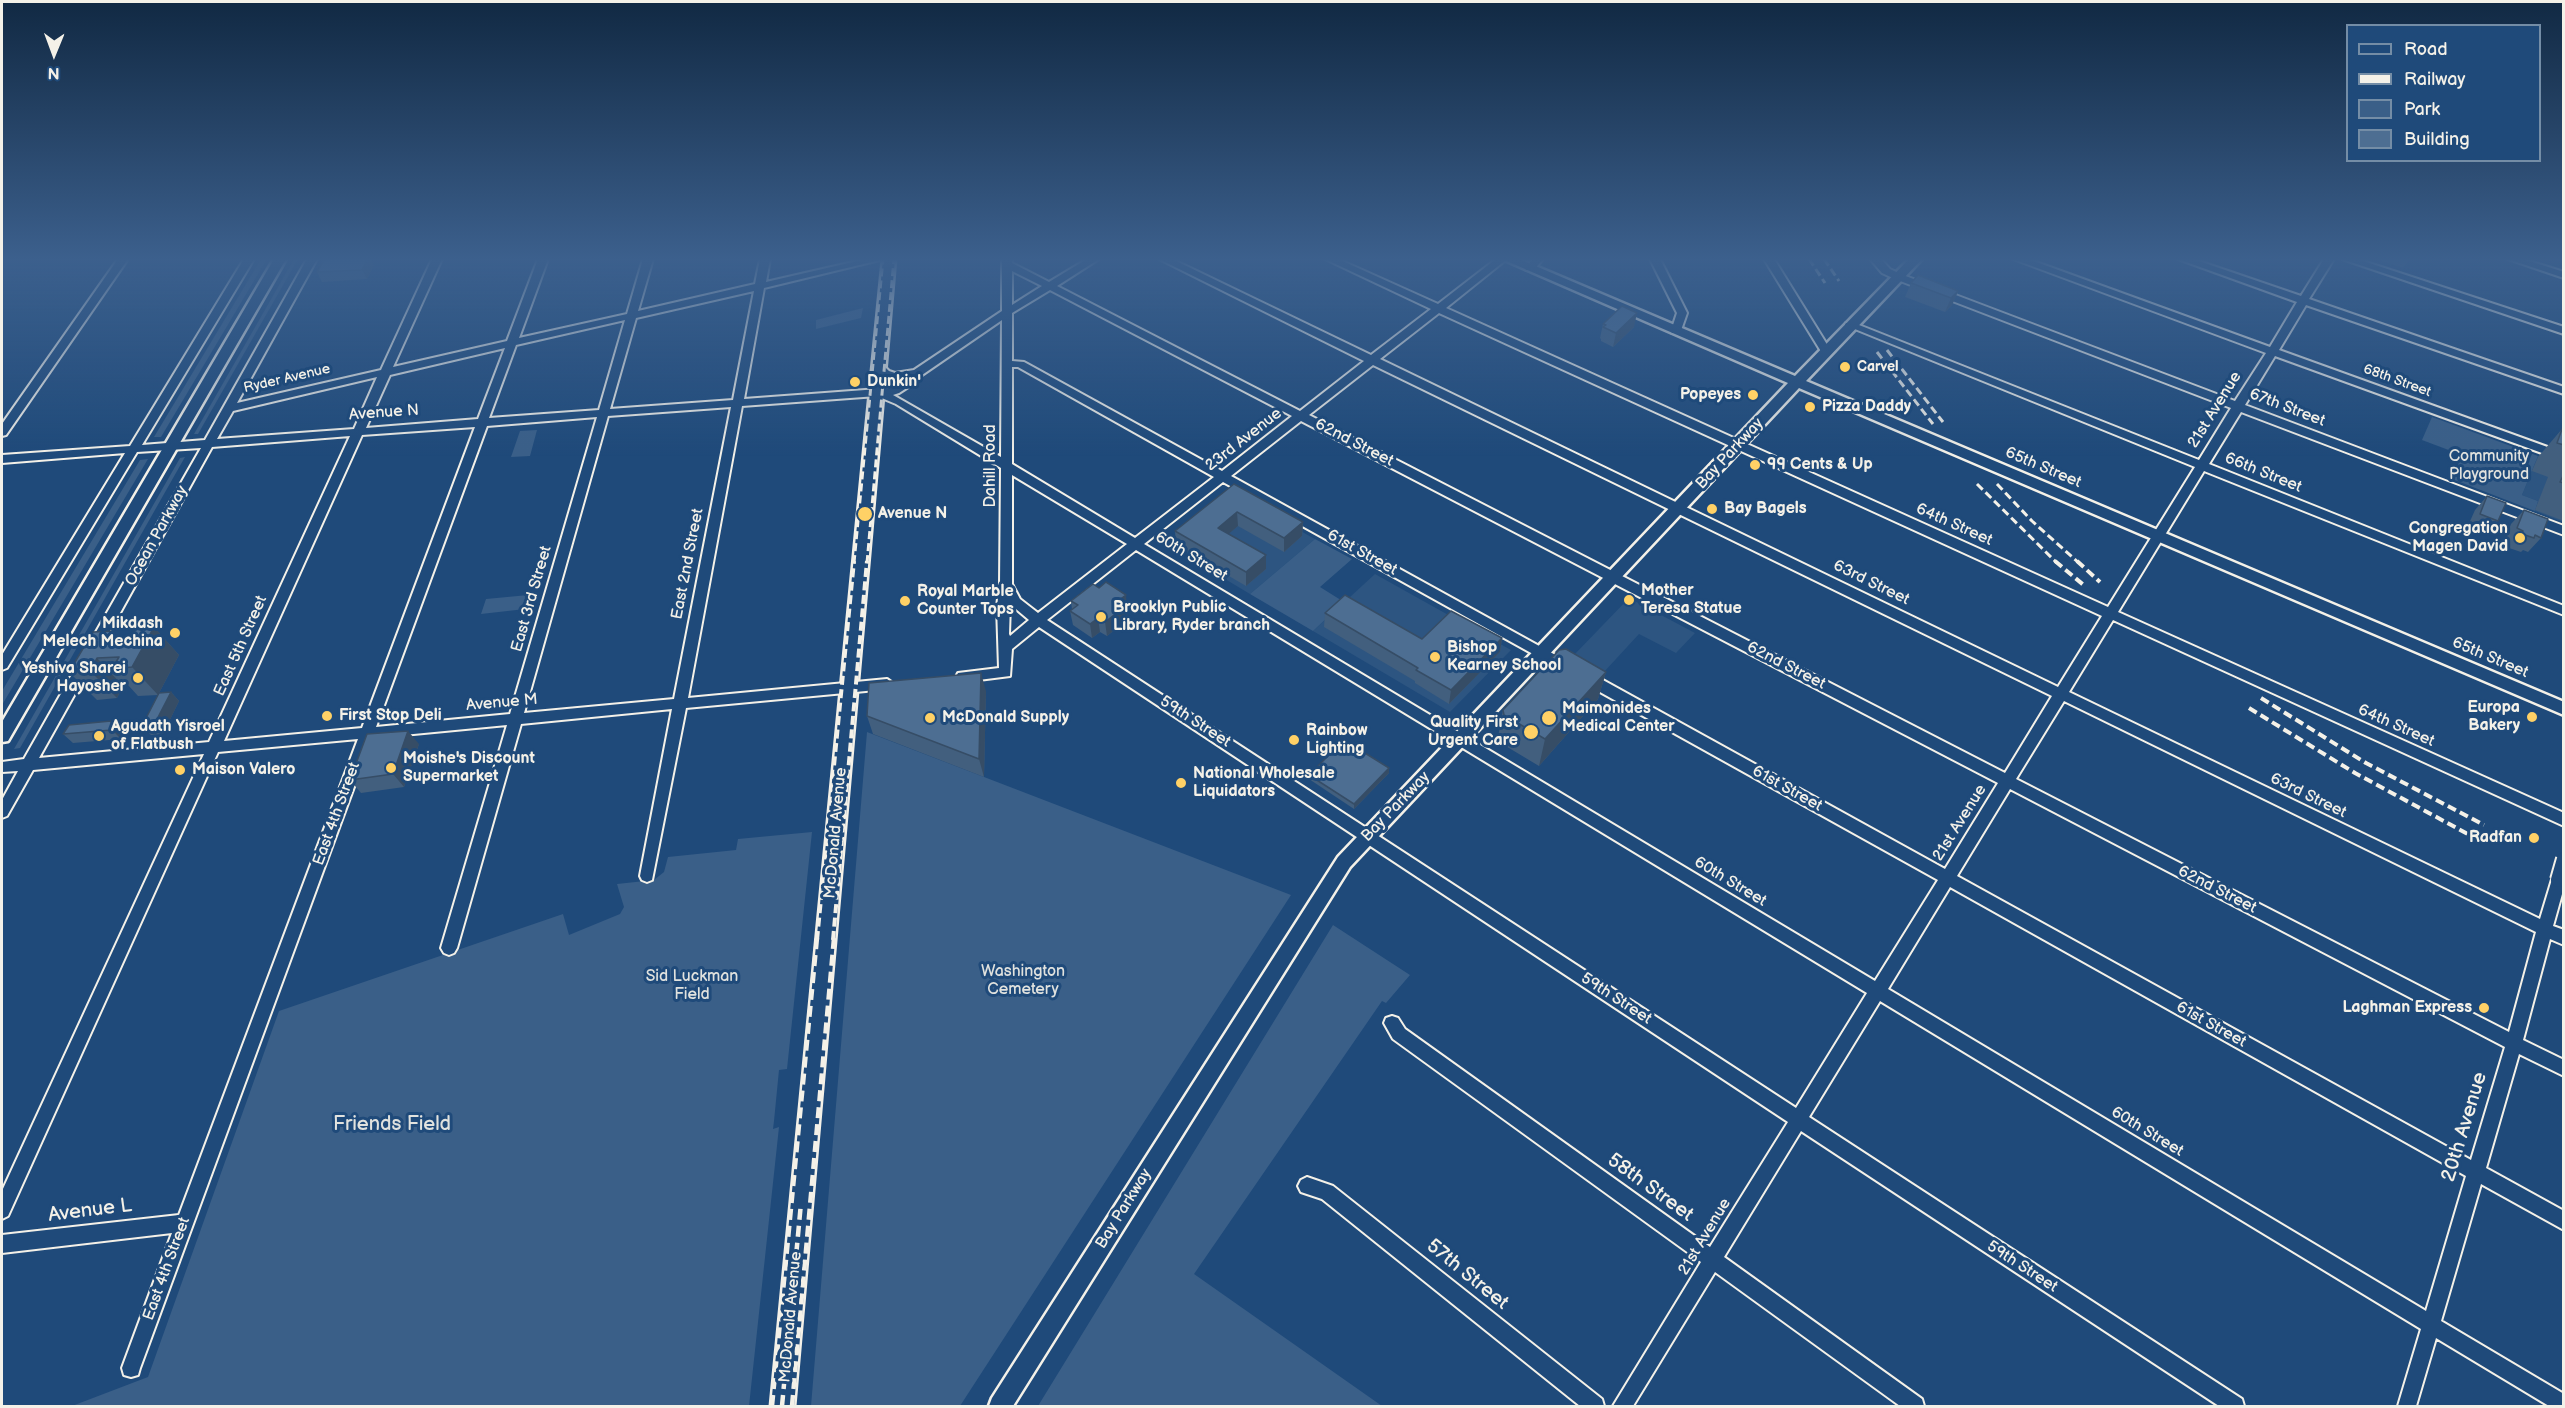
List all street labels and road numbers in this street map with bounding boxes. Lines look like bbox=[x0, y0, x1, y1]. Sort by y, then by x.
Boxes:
street label: Ryder Avenue bbox=[242, 361, 332, 397]
street label: 68th Street bbox=[2361, 361, 2433, 401]
street label: 21st Avenue bbox=[2184, 368, 2246, 452]
street label: 67th Street bbox=[2246, 385, 2328, 431]
street label: Avenue N bbox=[348, 401, 420, 425]
street label: 23rd Avenue bbox=[1202, 404, 1286, 476]
street label: Bay Parkway bbox=[1692, 414, 1768, 494]
street label: 62nd Street bbox=[1311, 415, 1397, 471]
street label: Dahill Road bbox=[981, 424, 1001, 508]
street label: 65th Street bbox=[2002, 443, 2084, 493]
street label: 66th Street bbox=[2222, 449, 2304, 497]
street label: Ocean Parkway bbox=[122, 483, 192, 589]
street label: 64th Street bbox=[1913, 500, 1995, 550]
street label: East 2nd Street bbox=[668, 507, 708, 621]
street label: 61st Street bbox=[1324, 526, 1400, 580]
street label: 60th Street bbox=[1151, 528, 1231, 586]
street label: East 3rd Street bbox=[508, 544, 556, 654]
street label: 63rd Street bbox=[1830, 556, 1912, 610]
street label: East 5th Street bbox=[210, 593, 272, 699]
street label: 65th Street bbox=[2449, 633, 2531, 683]
street label: 62nd Street bbox=[1743, 638, 1829, 694]
street label: Avenue M bbox=[465, 690, 539, 716]
street label: 59th Street bbox=[1156, 692, 1234, 752]
street label: 64th Street bbox=[2355, 701, 2437, 751]
street label: East 4th Street bbox=[309, 760, 365, 868]
street label: 61st Street bbox=[1749, 762, 1825, 816]
street label: McDonald Avenue bbox=[821, 767, 851, 899]
street label: Bay Parkway bbox=[1358, 768, 1434, 846]
street label: 63rd Street bbox=[2267, 769, 2349, 823]
street label: 21st Avenue bbox=[1929, 781, 1991, 865]
street label: 60th Street bbox=[1690, 853, 1770, 911]
street label: 62nd Street bbox=[2174, 862, 2260, 918]
street label: 59th Street bbox=[1577, 969, 1655, 1029]
street label: 61st Street bbox=[2173, 998, 2249, 1052]
street label: 20th Avenue bbox=[2437, 1069, 2493, 1185]
street label: 60th Street bbox=[2107, 1103, 2187, 1161]
street label: 58th Street bbox=[1602, 1149, 1698, 1227]
street label: Bay Parkway bbox=[1092, 1166, 1156, 1252]
street label: Avenue L bbox=[47, 1194, 133, 1228]
street label: 21st Avenue bbox=[1675, 1195, 1735, 1279]
street label: East 4th Street bbox=[139, 1215, 195, 1323]
street label: 57th Street bbox=[1421, 1235, 1513, 1315]
street label: 59th Street bbox=[1983, 1237, 2061, 1297]
street label: McDonald Avenue bbox=[776, 1251, 806, 1383]

